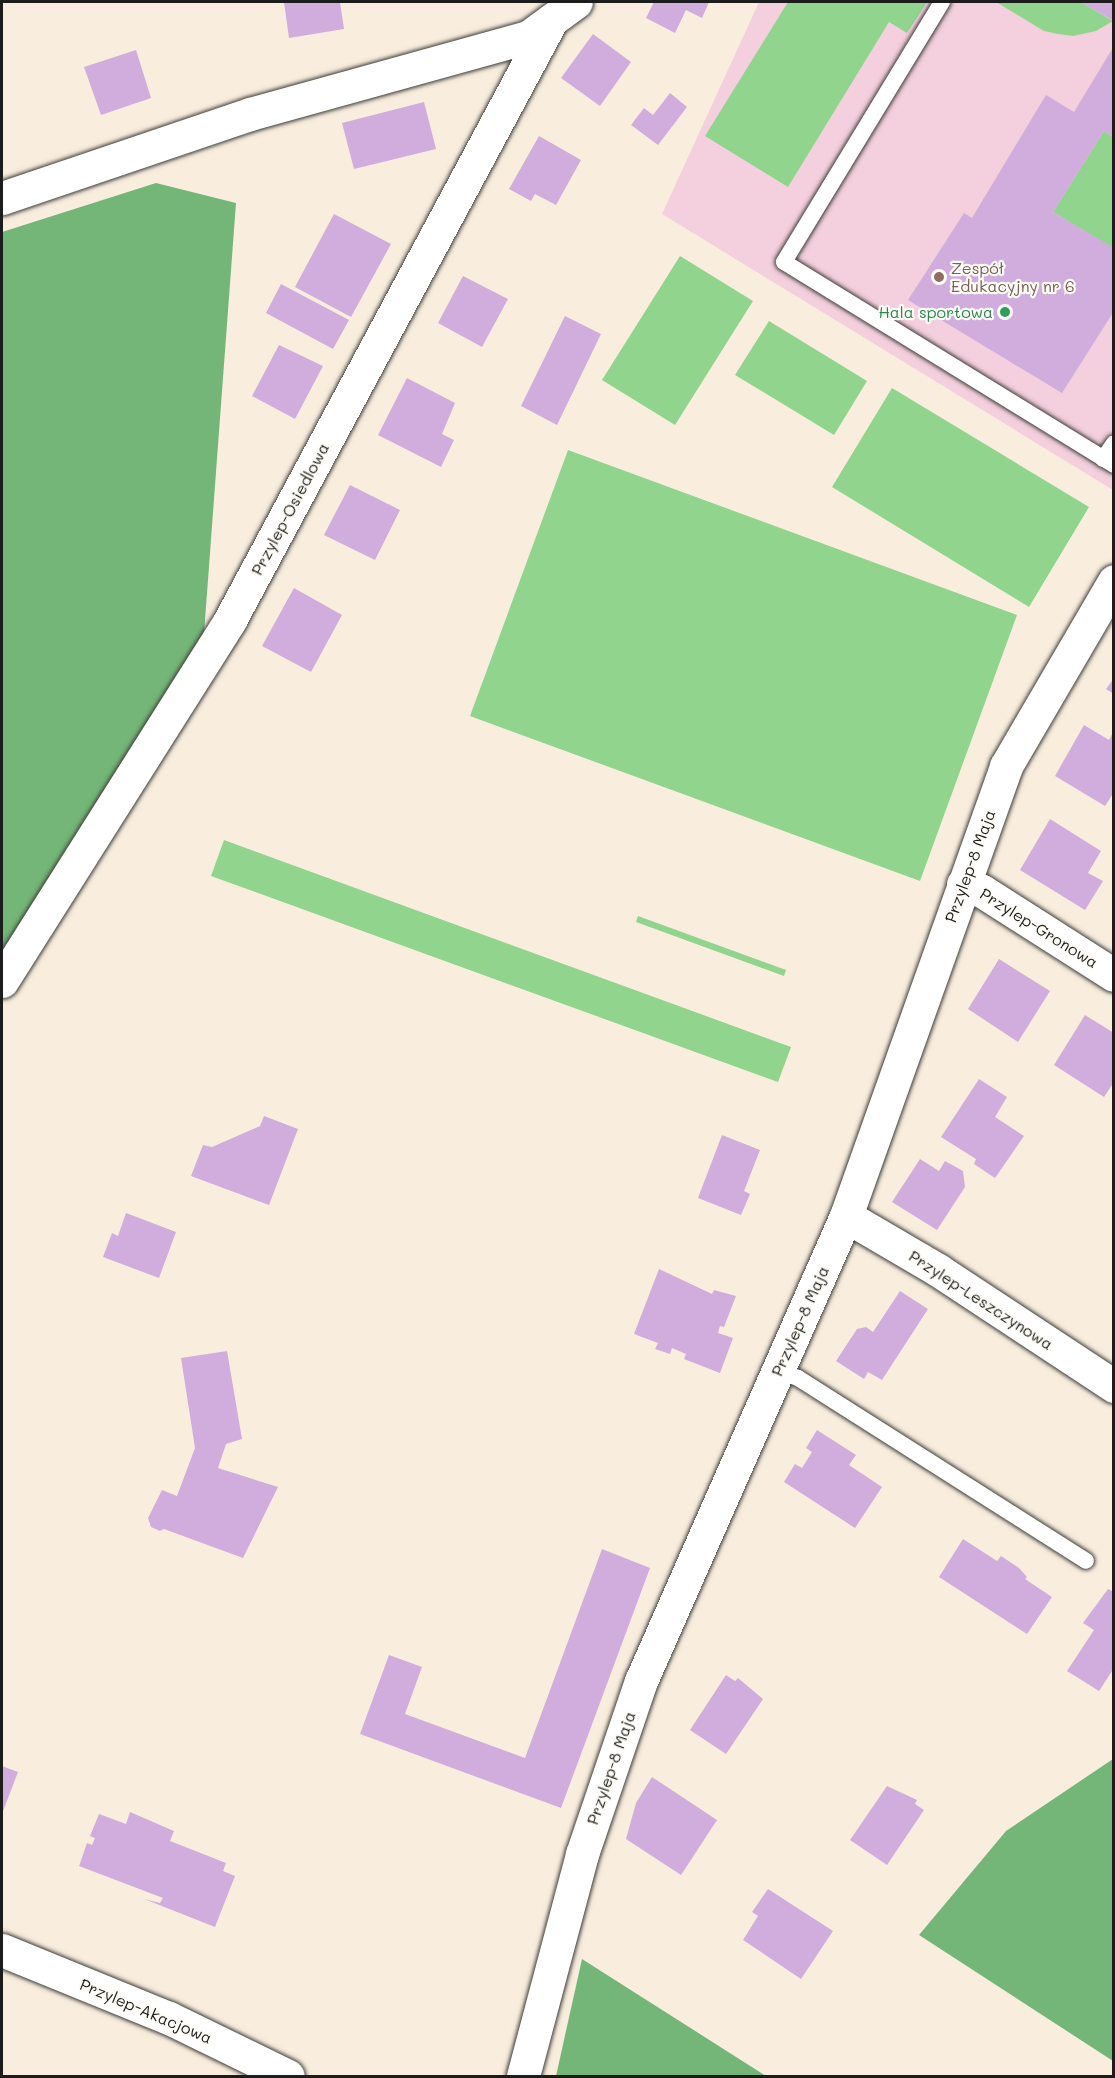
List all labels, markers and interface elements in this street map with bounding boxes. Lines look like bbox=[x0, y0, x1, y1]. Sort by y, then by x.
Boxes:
place label: Zespół Edukacyjny nr 6 bbox=[951, 258, 1075, 296]
marker: Zespół Edukacyjny nr 6 bbox=[932, 270, 946, 284]
place label: Hala sportowa bbox=[878, 302, 993, 322]
marker: Hala sportowa bbox=[998, 305, 1012, 319]
street label: Przylep-Osiedlowa bbox=[247, 440, 333, 578]
street label: Przylep-8 Maja bbox=[941, 807, 999, 925]
street label: Przylep-Gronowa bbox=[976, 884, 1102, 972]
street label: Przylep-Leszczynowa bbox=[905, 1246, 1057, 1354]
street label: Przylep-8 Maja bbox=[767, 1263, 833, 1379]
street label: Przylep-8 Maja bbox=[583, 1709, 639, 1827]
street label: Przylep-Akacjowa bbox=[77, 1974, 215, 2048]

